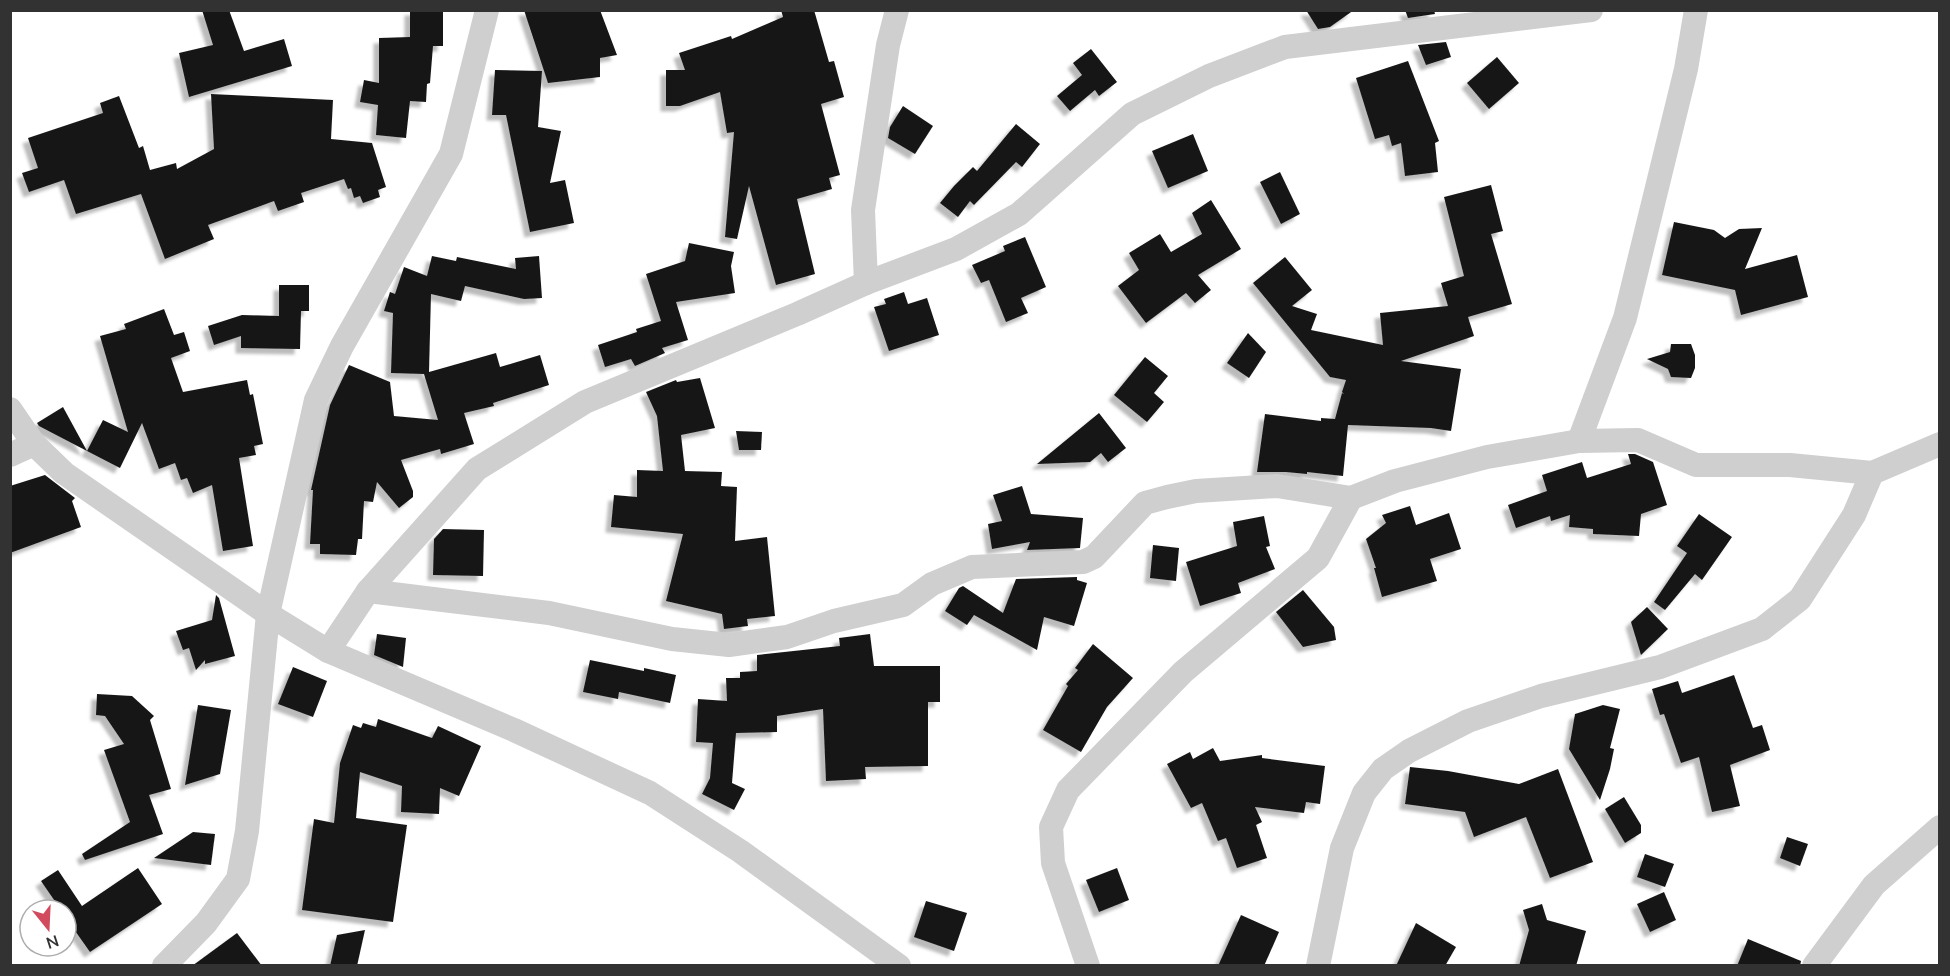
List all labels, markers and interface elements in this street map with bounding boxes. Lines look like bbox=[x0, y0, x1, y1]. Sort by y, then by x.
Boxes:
north arrow bbox=[18, 898, 78, 958]
text: N bbox=[44, 931, 61, 954]

